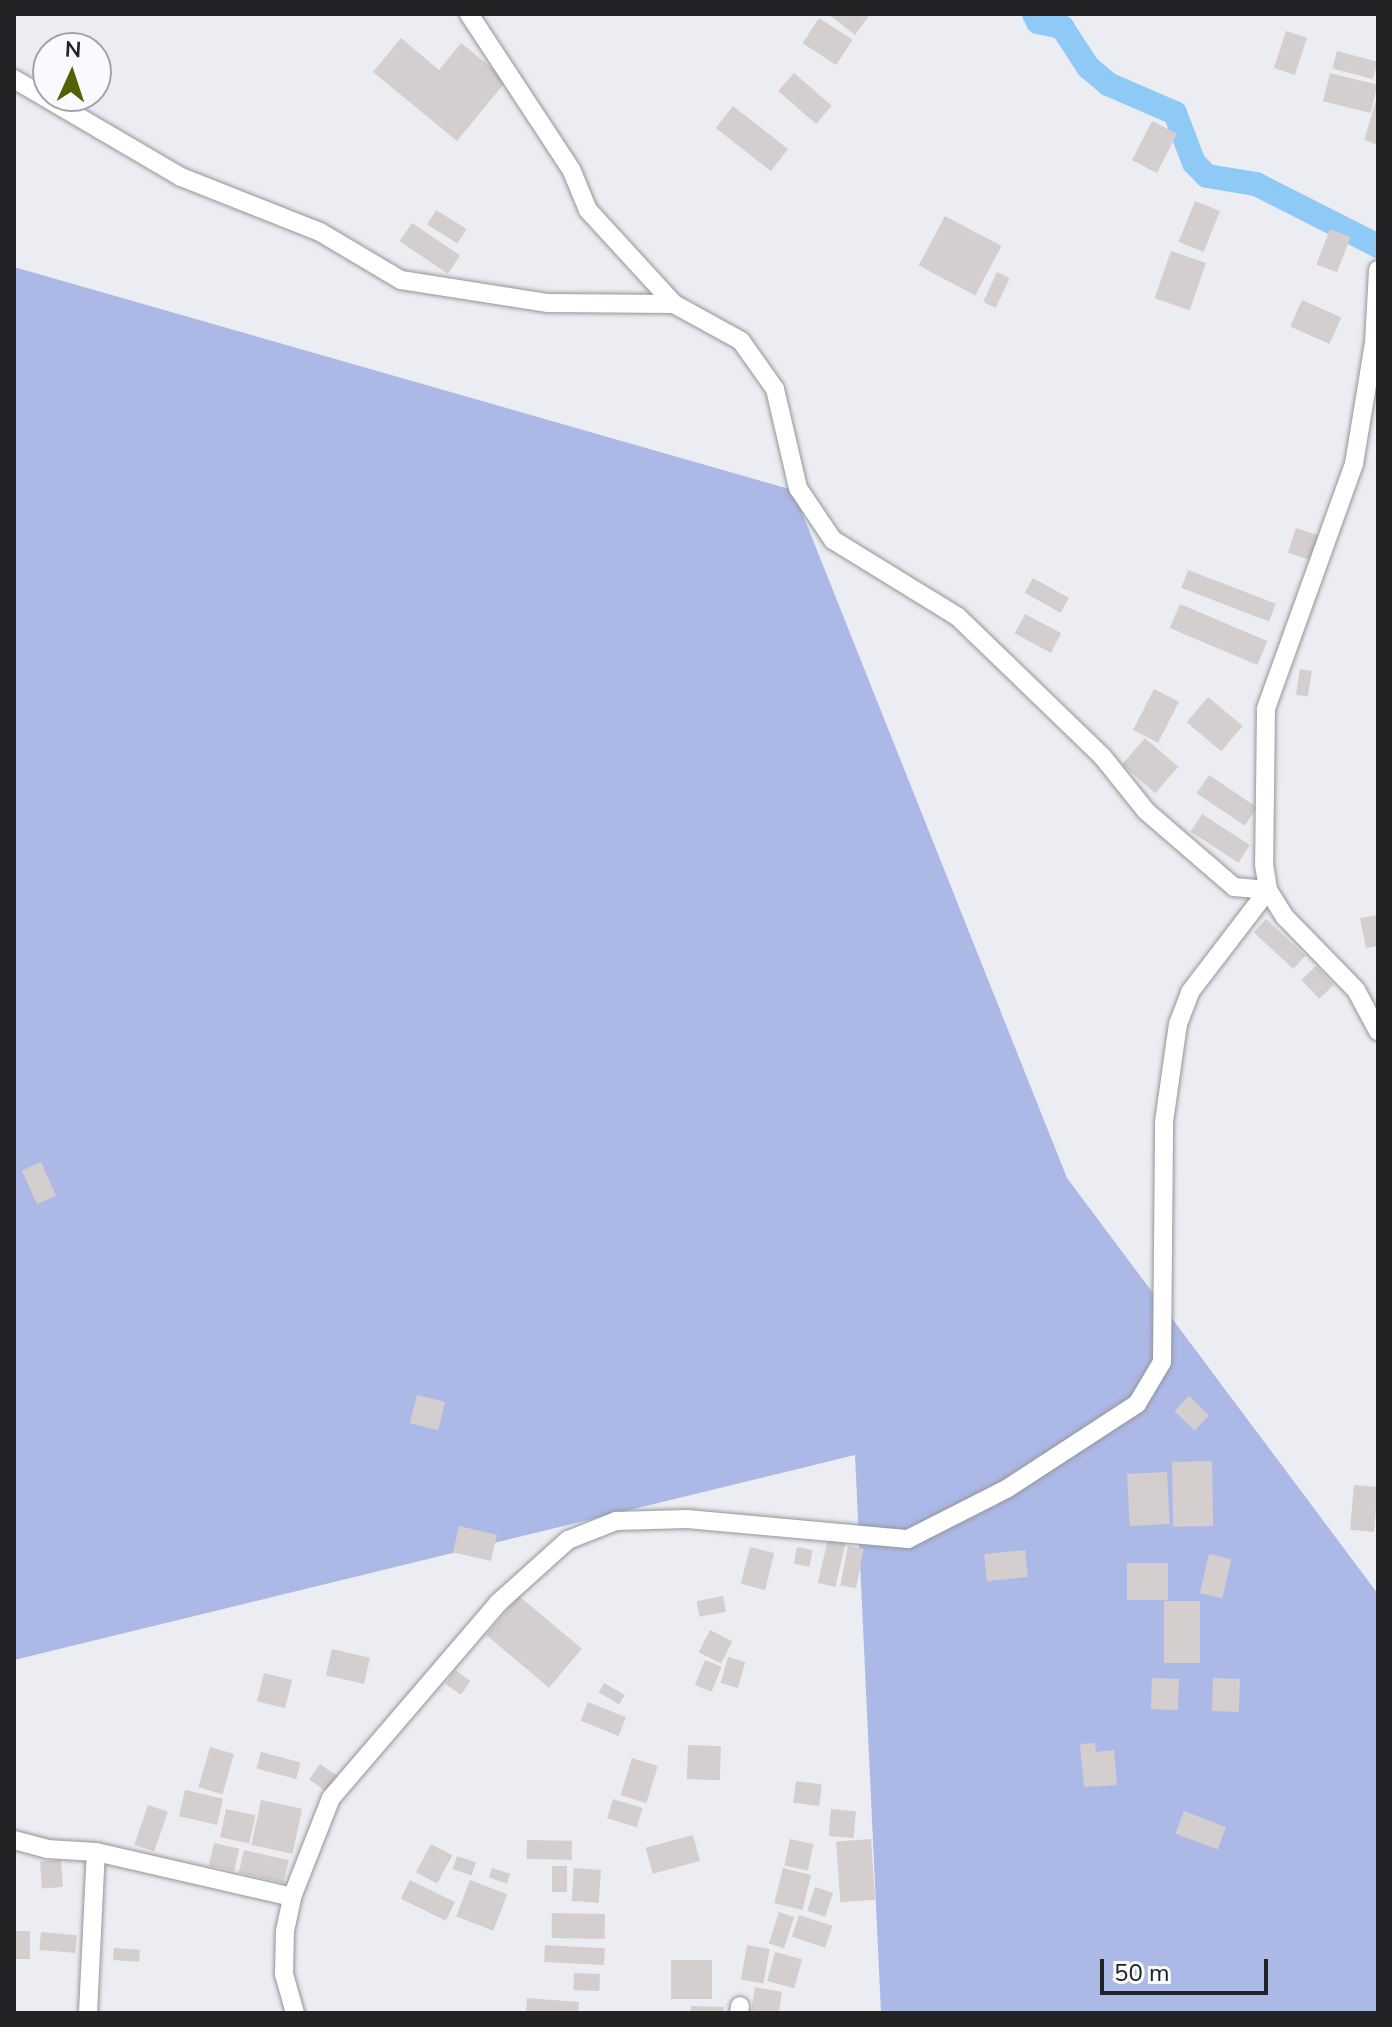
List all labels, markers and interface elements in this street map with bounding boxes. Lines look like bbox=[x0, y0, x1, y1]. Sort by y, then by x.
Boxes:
north arrow bbox=[32, 32, 112, 112]
text: N bbox=[64, 35, 82, 65]
scale bar bbox=[1104, 1943, 1272, 1993]
text: 50 m bbox=[1114, 1957, 1170, 1989]

